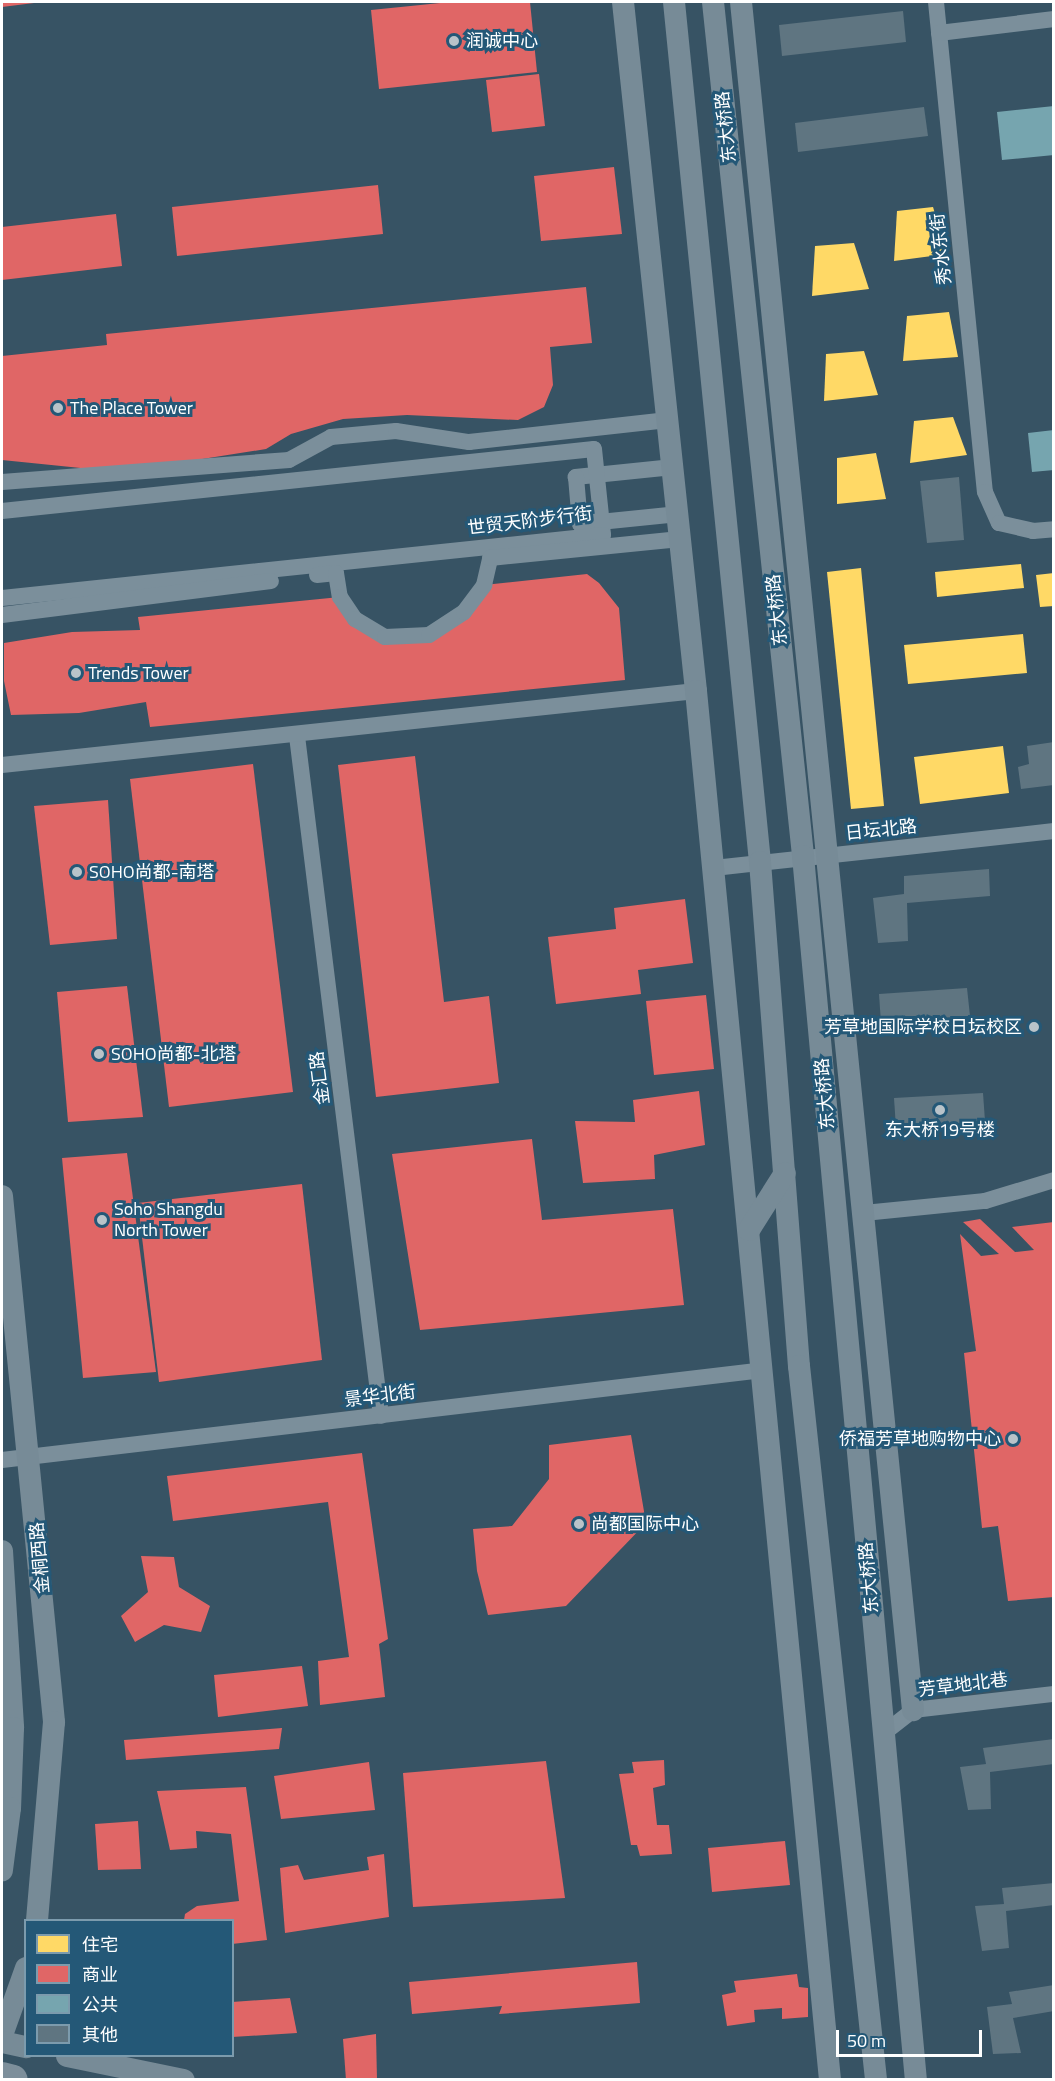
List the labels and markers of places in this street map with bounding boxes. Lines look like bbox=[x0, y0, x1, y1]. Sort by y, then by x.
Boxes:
place label: 润诚中心 bbox=[466, 30, 538, 52]
marker: 润诚中心 bbox=[447, 34, 461, 48]
place label: The Place Tower bbox=[70, 397, 193, 419]
marker: The Place Tower bbox=[51, 401, 65, 415]
place label: Trends Tower bbox=[88, 662, 189, 684]
marker: Trends Tower bbox=[69, 666, 83, 680]
place label: SOHO尚都-南塔 bbox=[89, 861, 215, 883]
marker: SOHO尚都-南塔 bbox=[70, 865, 84, 879]
place label: 芳草地国际学校日坛校区 bbox=[824, 1016, 1022, 1038]
marker: 芳草地国际学校日坛校区 bbox=[1027, 1020, 1041, 1034]
place label: SOHO尚都-北塔 bbox=[111, 1043, 237, 1065]
marker: SOHO尚都-北塔 bbox=[92, 1047, 106, 1061]
marker: 东大桥19号楼 bbox=[933, 1103, 947, 1117]
place label: 东大桥19号楼 bbox=[885, 1119, 995, 1141]
place label: Soho Shangdu North Tower bbox=[114, 1199, 223, 1242]
marker: Soho Shangdu North Tower bbox=[95, 1213, 109, 1227]
place label: 侨福芳草地购物中心 bbox=[839, 1428, 1001, 1450]
marker: 侨福芳草地购物中心 bbox=[1006, 1432, 1020, 1446]
place label: 尚都国际中心 bbox=[591, 1513, 699, 1535]
marker: 尚都国际中心 bbox=[572, 1517, 586, 1531]

